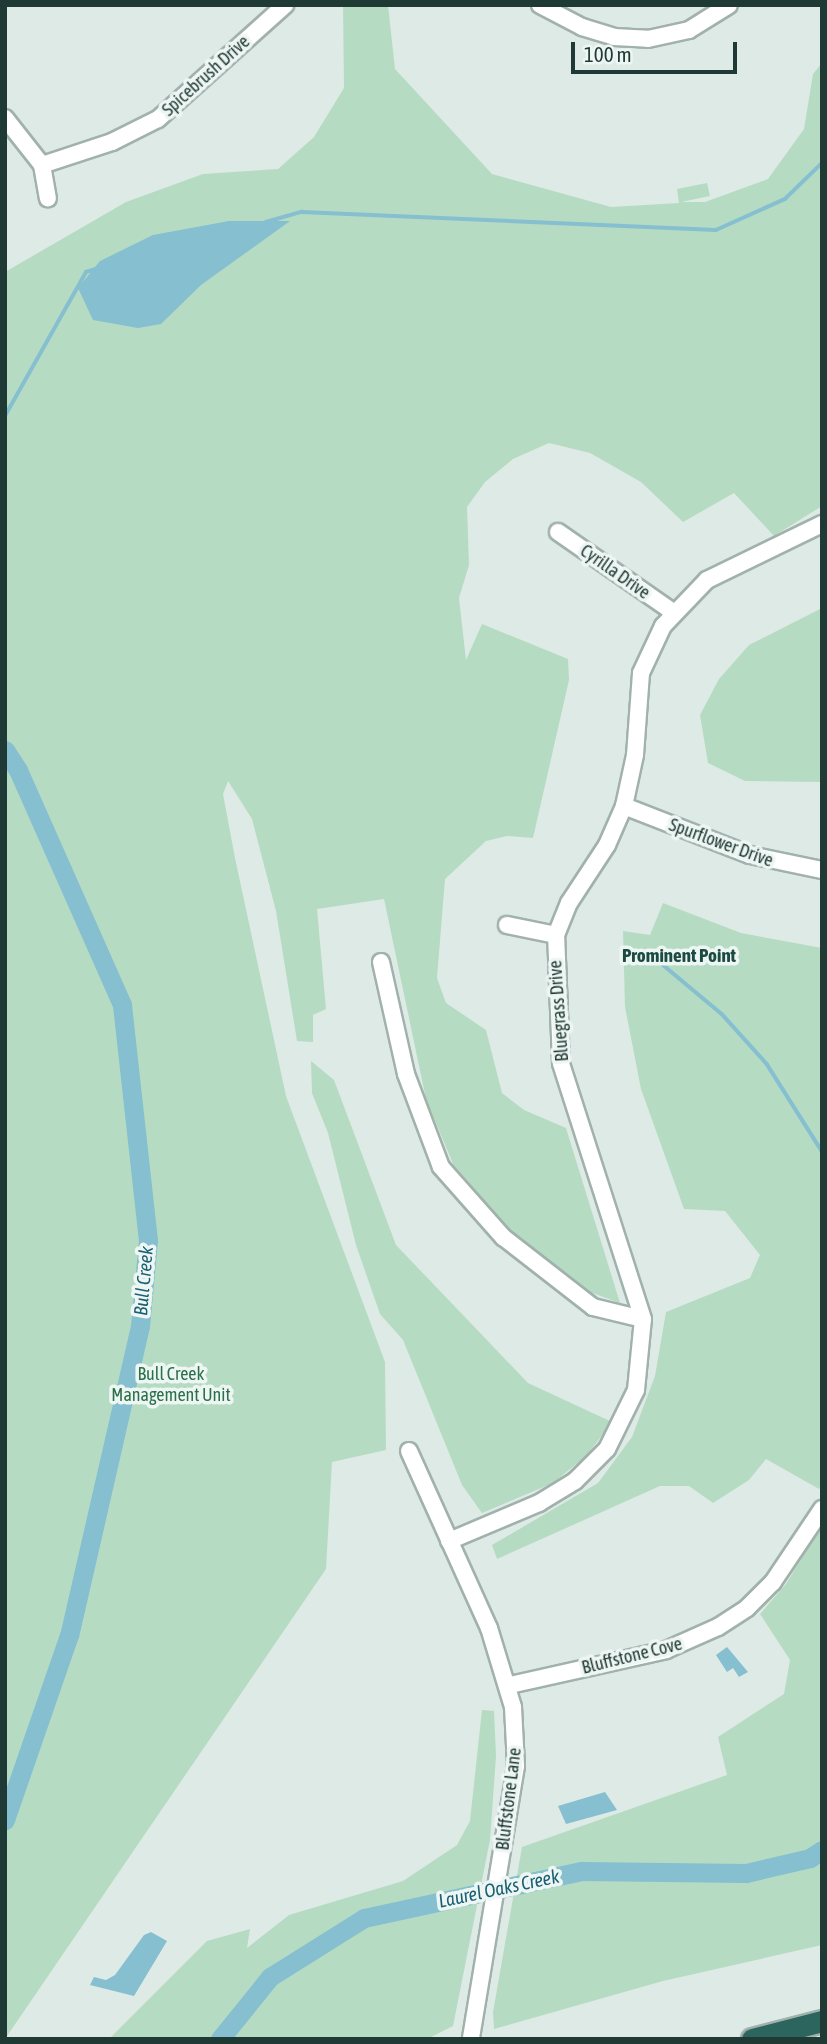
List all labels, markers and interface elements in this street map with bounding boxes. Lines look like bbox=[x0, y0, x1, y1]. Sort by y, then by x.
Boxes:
scale bar bbox=[575, 28, 741, 72]
street label: Spicebrush Drive bbox=[158, 31, 254, 121]
text: 100 m bbox=[584, 42, 632, 66]
street label: Cyrilla Drive bbox=[576, 540, 654, 604]
street label: Spurflower Drive bbox=[666, 814, 776, 872]
district label: Prominent Point bbox=[622, 945, 736, 967]
street label: Bluegrass Drive bbox=[545, 960, 573, 1062]
water label: Bull Creek bbox=[130, 1245, 158, 1317]
park label: Bull Creek Management Unit bbox=[111, 1364, 231, 1406]
street label: Bluffstone Cove bbox=[580, 1633, 684, 1679]
street label: Bluffstone Lane bbox=[492, 1746, 526, 1852]
water label: Laurel Oaks Creek bbox=[436, 1865, 562, 1913]

